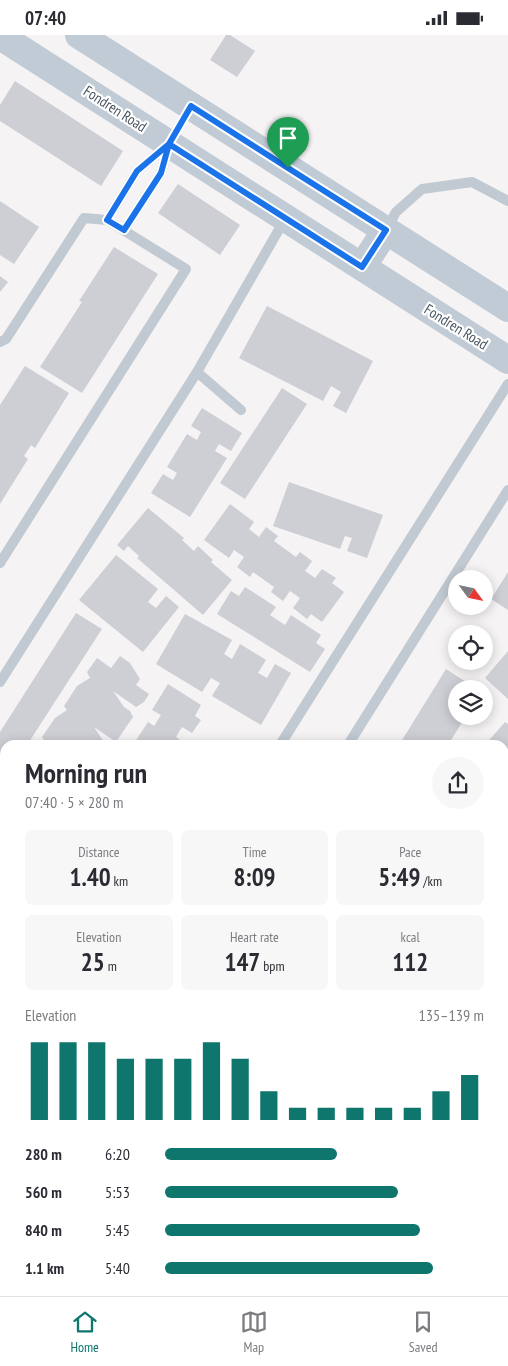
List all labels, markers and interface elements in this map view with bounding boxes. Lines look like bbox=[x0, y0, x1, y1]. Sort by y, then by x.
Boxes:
text: 07:40 bbox=[25, 6, 66, 30]
street label: Fondren Road bbox=[80, 81, 150, 136]
pin bbox=[267, 117, 309, 168]
icon: arrive bbox=[274, 124, 302, 152]
street label: Fondren Road bbox=[421, 300, 492, 354]
north arrow bbox=[448, 570, 492, 615]
map controls bbox=[448, 570, 493, 725]
button: locate bbox=[448, 625, 493, 670]
button: layers bbox=[448, 680, 493, 725]
text: Morning run bbox=[25, 754, 147, 791]
button: share bbox=[432, 757, 484, 809]
text: 07:40 · 5 × 280 m bbox=[25, 792, 123, 812]
text: Distance bbox=[78, 843, 119, 861]
text: Time bbox=[242, 843, 267, 861]
text: Pace bbox=[399, 843, 421, 861]
text: 1.40 bbox=[69, 861, 111, 893]
text: 8:09 bbox=[233, 861, 276, 893]
text: 5:49 bbox=[378, 861, 420, 893]
text: km bbox=[111, 872, 128, 890]
text: /km bbox=[420, 872, 442, 890]
text: Elevation bbox=[76, 928, 121, 946]
text: Heart rate bbox=[230, 928, 279, 946]
text: kcal bbox=[401, 928, 420, 946]
text: 25 bbox=[81, 946, 105, 978]
text: 147 bbox=[224, 946, 260, 978]
text: 112 bbox=[392, 946, 428, 978]
text: m bbox=[105, 957, 117, 975]
text: bpm bbox=[260, 957, 285, 975]
text: Elevation bbox=[25, 1005, 76, 1025]
text: 135–139 m bbox=[419, 1005, 484, 1025]
text: 280 m bbox=[25, 1144, 62, 1164]
text: 6:20 bbox=[105, 1144, 130, 1164]
text: 560 m bbox=[25, 1182, 62, 1202]
text: 5:53 bbox=[105, 1182, 130, 1202]
text: 840 m bbox=[25, 1220, 62, 1240]
text: 5:45 bbox=[105, 1220, 130, 1240]
text: 1.1 km bbox=[25, 1258, 64, 1278]
text: 5:40 bbox=[105, 1258, 130, 1278]
tab: Home bbox=[70, 1308, 99, 1356]
tab: Map bbox=[240, 1308, 268, 1356]
tab: Saved bbox=[409, 1308, 438, 1356]

